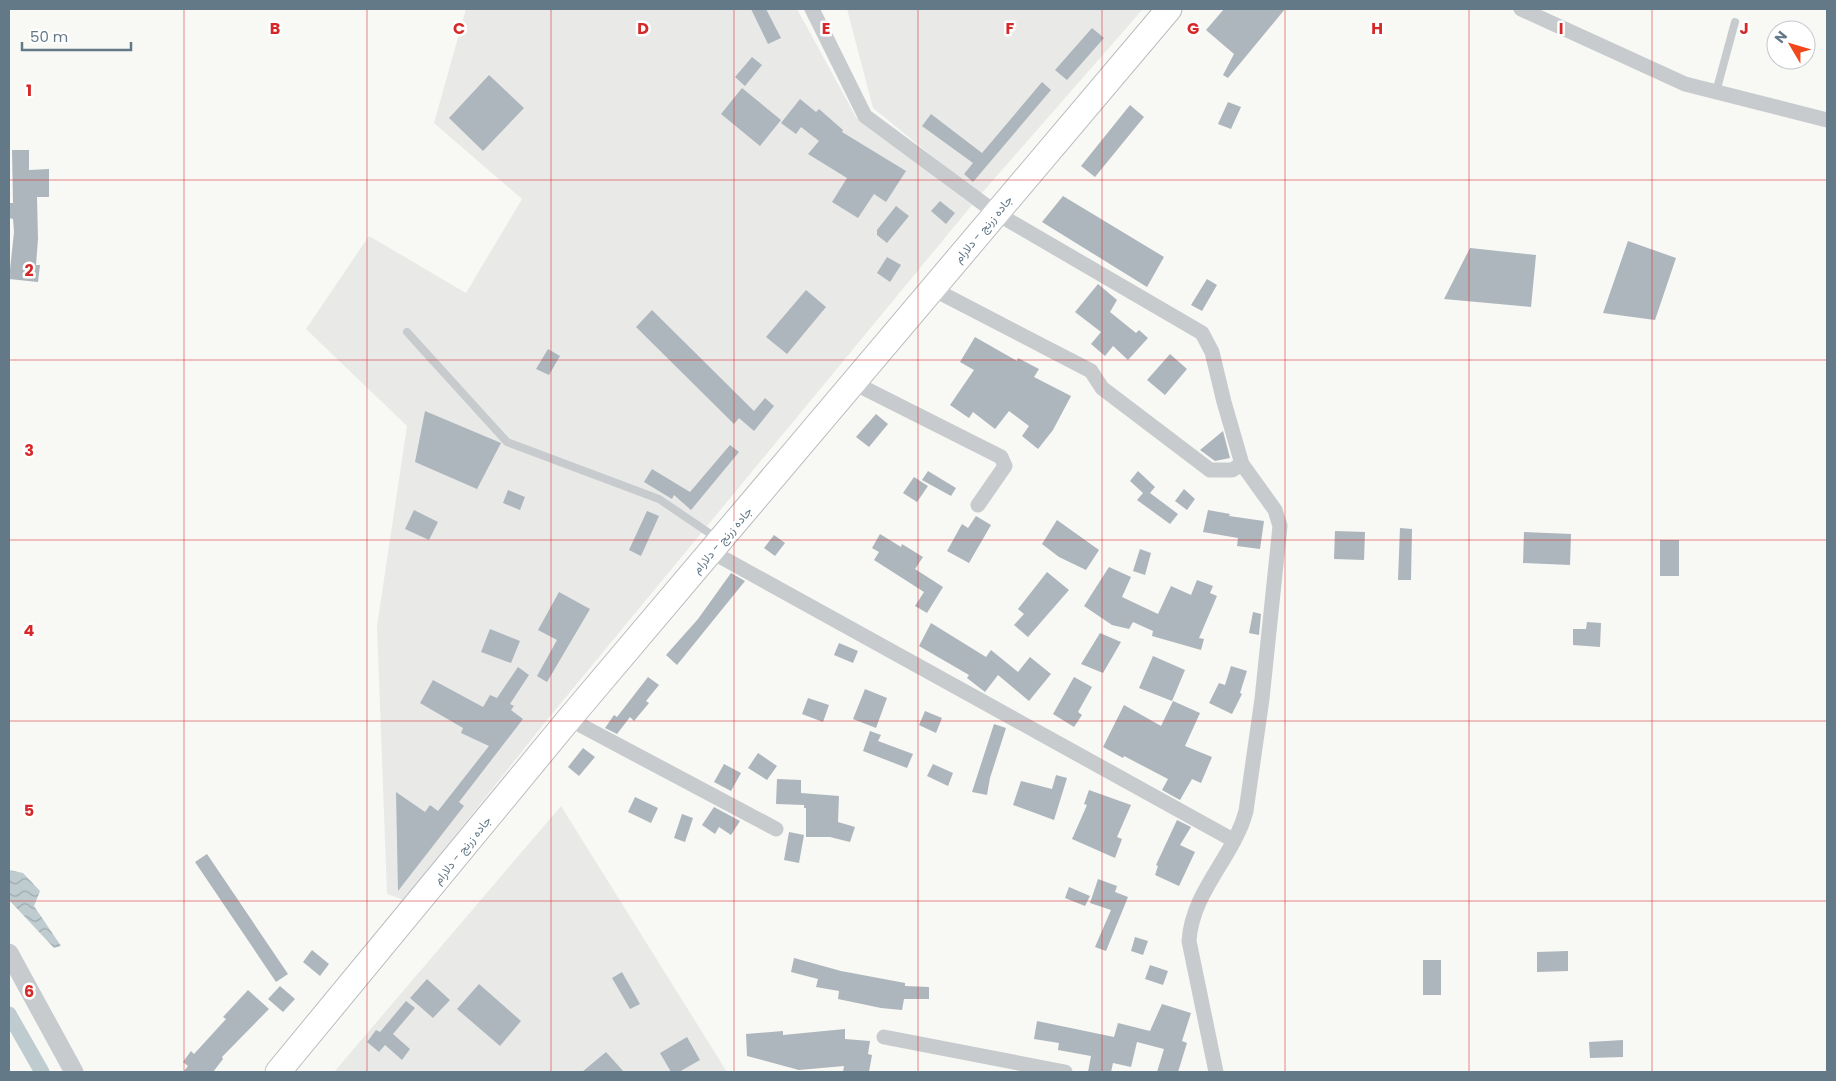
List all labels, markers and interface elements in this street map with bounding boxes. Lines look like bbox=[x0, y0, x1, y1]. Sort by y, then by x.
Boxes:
text: B bbox=[270, 17, 280, 40]
text: C bbox=[453, 17, 465, 40]
text: D bbox=[637, 17, 649, 40]
text: E bbox=[822, 17, 830, 40]
text: F bbox=[1006, 17, 1015, 40]
text: G bbox=[1187, 17, 1199, 40]
text: H bbox=[1371, 17, 1383, 40]
text: I bbox=[1559, 17, 1563, 40]
text: J bbox=[1739, 17, 1749, 40]
scale bar bbox=[22, 20, 131, 52]
north arrow bbox=[1766, 20, 1816, 70]
text: 50 m bbox=[30, 26, 68, 47]
text: N bbox=[1770, 27, 1792, 47]
text: 1 bbox=[26, 79, 32, 102]
street label: جاده زرنج - دلارام bbox=[950, 192, 1017, 267]
text: 2 bbox=[24, 259, 34, 282]
text: 3 bbox=[24, 439, 34, 462]
street label: جاده زرنج - دلارام bbox=[688, 503, 757, 578]
text: 4 bbox=[24, 619, 35, 642]
text: 5 bbox=[24, 799, 34, 822]
street label: جاده زرنج - دلارام bbox=[429, 812, 496, 888]
text: 6 bbox=[24, 980, 34, 1003]

